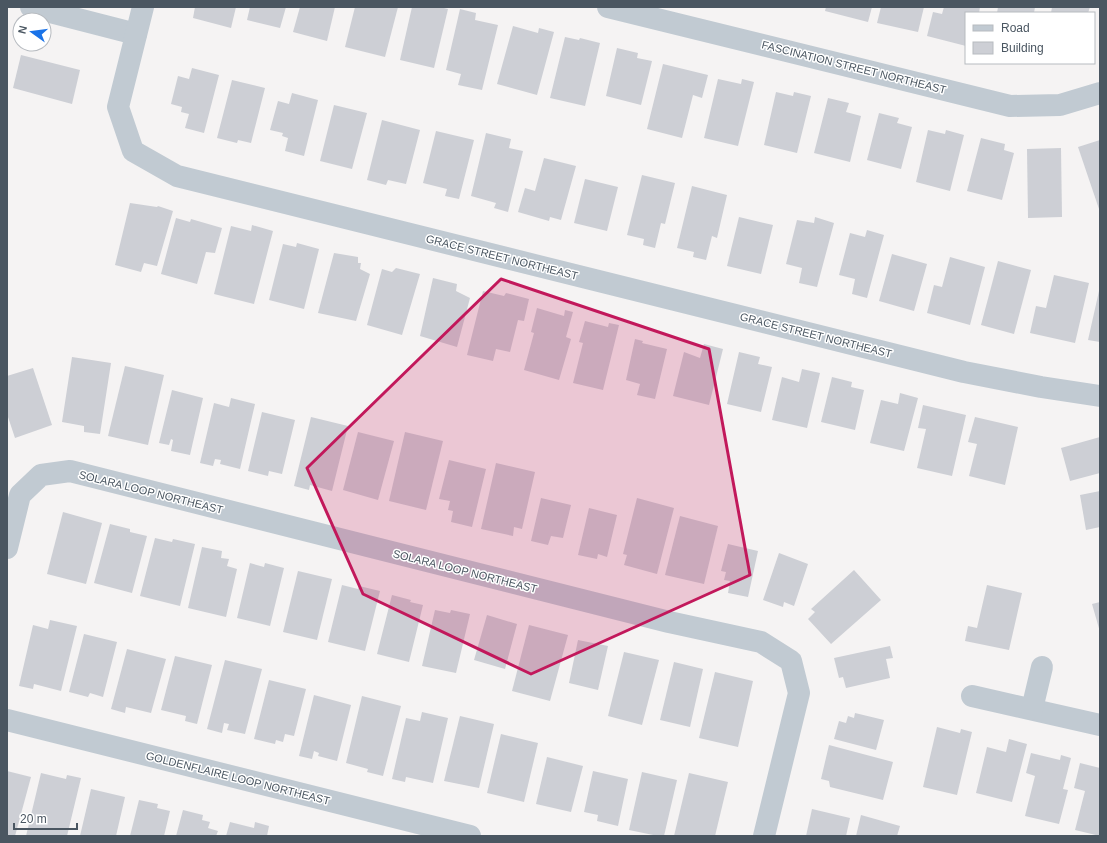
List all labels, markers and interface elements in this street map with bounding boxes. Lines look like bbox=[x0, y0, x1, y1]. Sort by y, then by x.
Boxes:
north arrow bbox=[12, 12, 52, 52]
legend bbox=[965, 12, 1095, 64]
text: Road bbox=[1001, 21, 1030, 35]
text: N bbox=[16, 24, 29, 35]
street label: FASCINATION STREET NORTHEAST bbox=[761, 38, 948, 96]
text: Building bbox=[1001, 41, 1044, 55]
street label: GRACE STREET NORTHEAST bbox=[425, 232, 579, 282]
street label: GRACE STREET NORTHEAST bbox=[739, 310, 893, 360]
street label: SOLARA LOOP NORTHEAST bbox=[78, 468, 225, 516]
street label: SOLARA LOOP NORTHEAST bbox=[392, 547, 539, 595]
street label: GOLDENFLAIRE LOOP NORTHEAST bbox=[145, 749, 331, 807]
scale bar bbox=[14, 805, 77, 831]
text: 20 m bbox=[20, 812, 47, 826]

